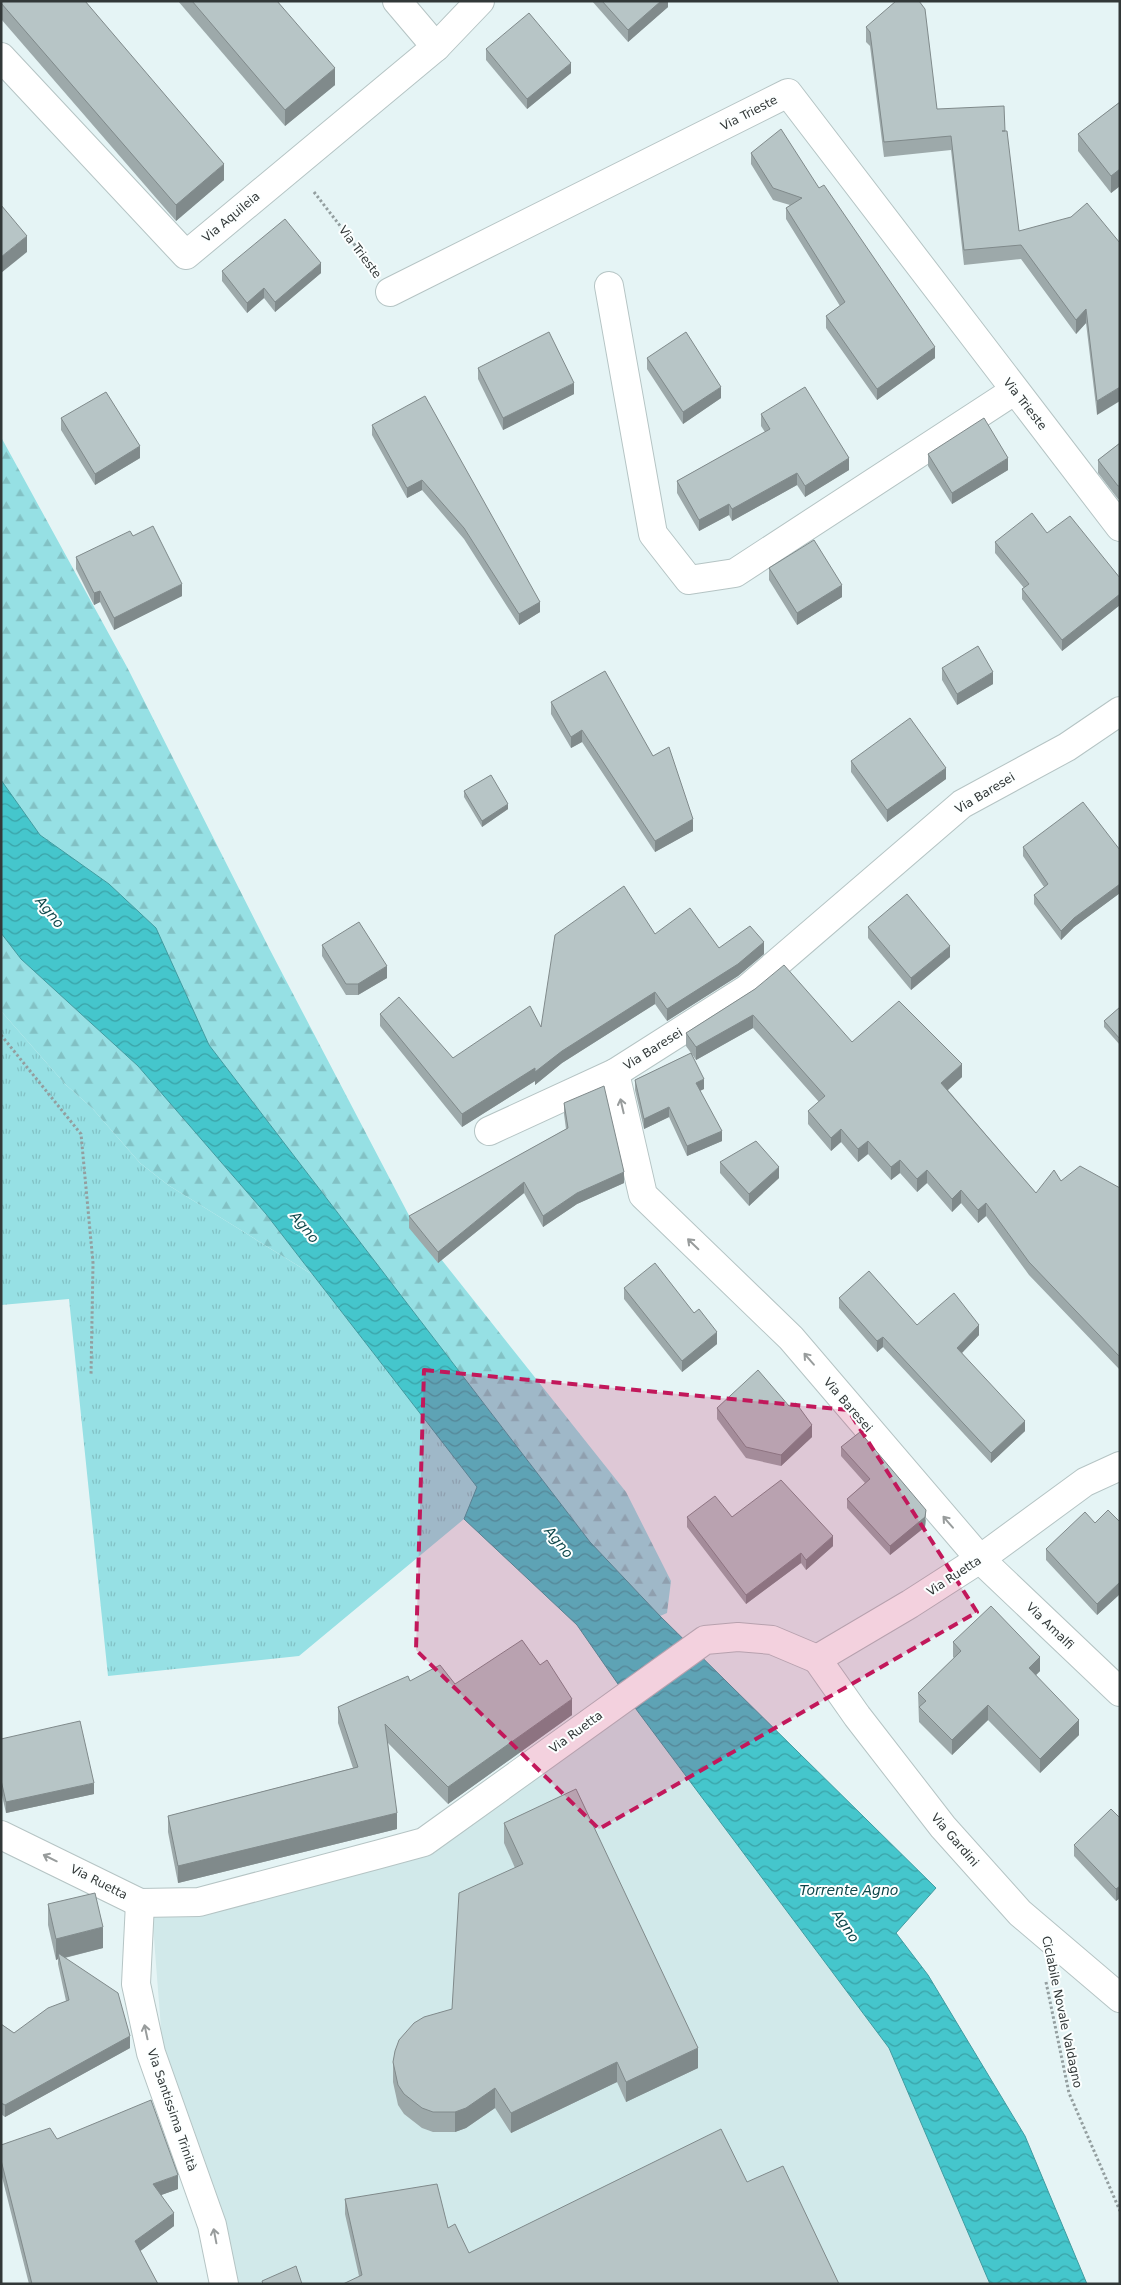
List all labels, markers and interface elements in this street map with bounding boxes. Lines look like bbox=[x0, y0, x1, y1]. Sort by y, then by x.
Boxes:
street label: Via Trieste bbox=[718, 93, 780, 133]
street label: Via Aquileia bbox=[200, 189, 262, 245]
street label: Via Trieste bbox=[336, 223, 384, 281]
street label: Via Trieste bbox=[1000, 375, 1050, 433]
street label: Via Baresei bbox=[953, 770, 1017, 816]
water label: Agno bbox=[32, 892, 68, 931]
street label: Via Baresei bbox=[621, 1025, 685, 1073]
one-way arrow bbox=[617, 1098, 626, 1114]
water label: Agno bbox=[287, 1207, 323, 1246]
one-way arrow bbox=[687, 1238, 700, 1250]
one-way arrow bbox=[803, 1352, 814, 1365]
street label: Via Baresei bbox=[821, 1375, 875, 1435]
one-way arrow bbox=[943, 1516, 954, 1529]
water label: Agno bbox=[541, 1522, 577, 1561]
street label: Via Ruetta bbox=[924, 1553, 984, 1599]
street label: Via Amalfi bbox=[1023, 1600, 1077, 1652]
street label: Via Ruetta bbox=[547, 1708, 605, 1756]
street label: Via Gardini bbox=[928, 1811, 982, 1869]
one-way arrow bbox=[43, 1853, 58, 1862]
street label: Via Ruetta bbox=[68, 1862, 130, 1902]
water label: Torrente Agno bbox=[800, 1882, 898, 1898]
water label: Agno bbox=[829, 1906, 863, 1945]
street label: Ciclabile Novale Valdagno bbox=[1039, 1935, 1085, 2089]
one-way arrow bbox=[141, 2025, 151, 2041]
street label: Via Santissima Trinità bbox=[144, 2047, 200, 2173]
one-way arrow bbox=[209, 2228, 219, 2244]

